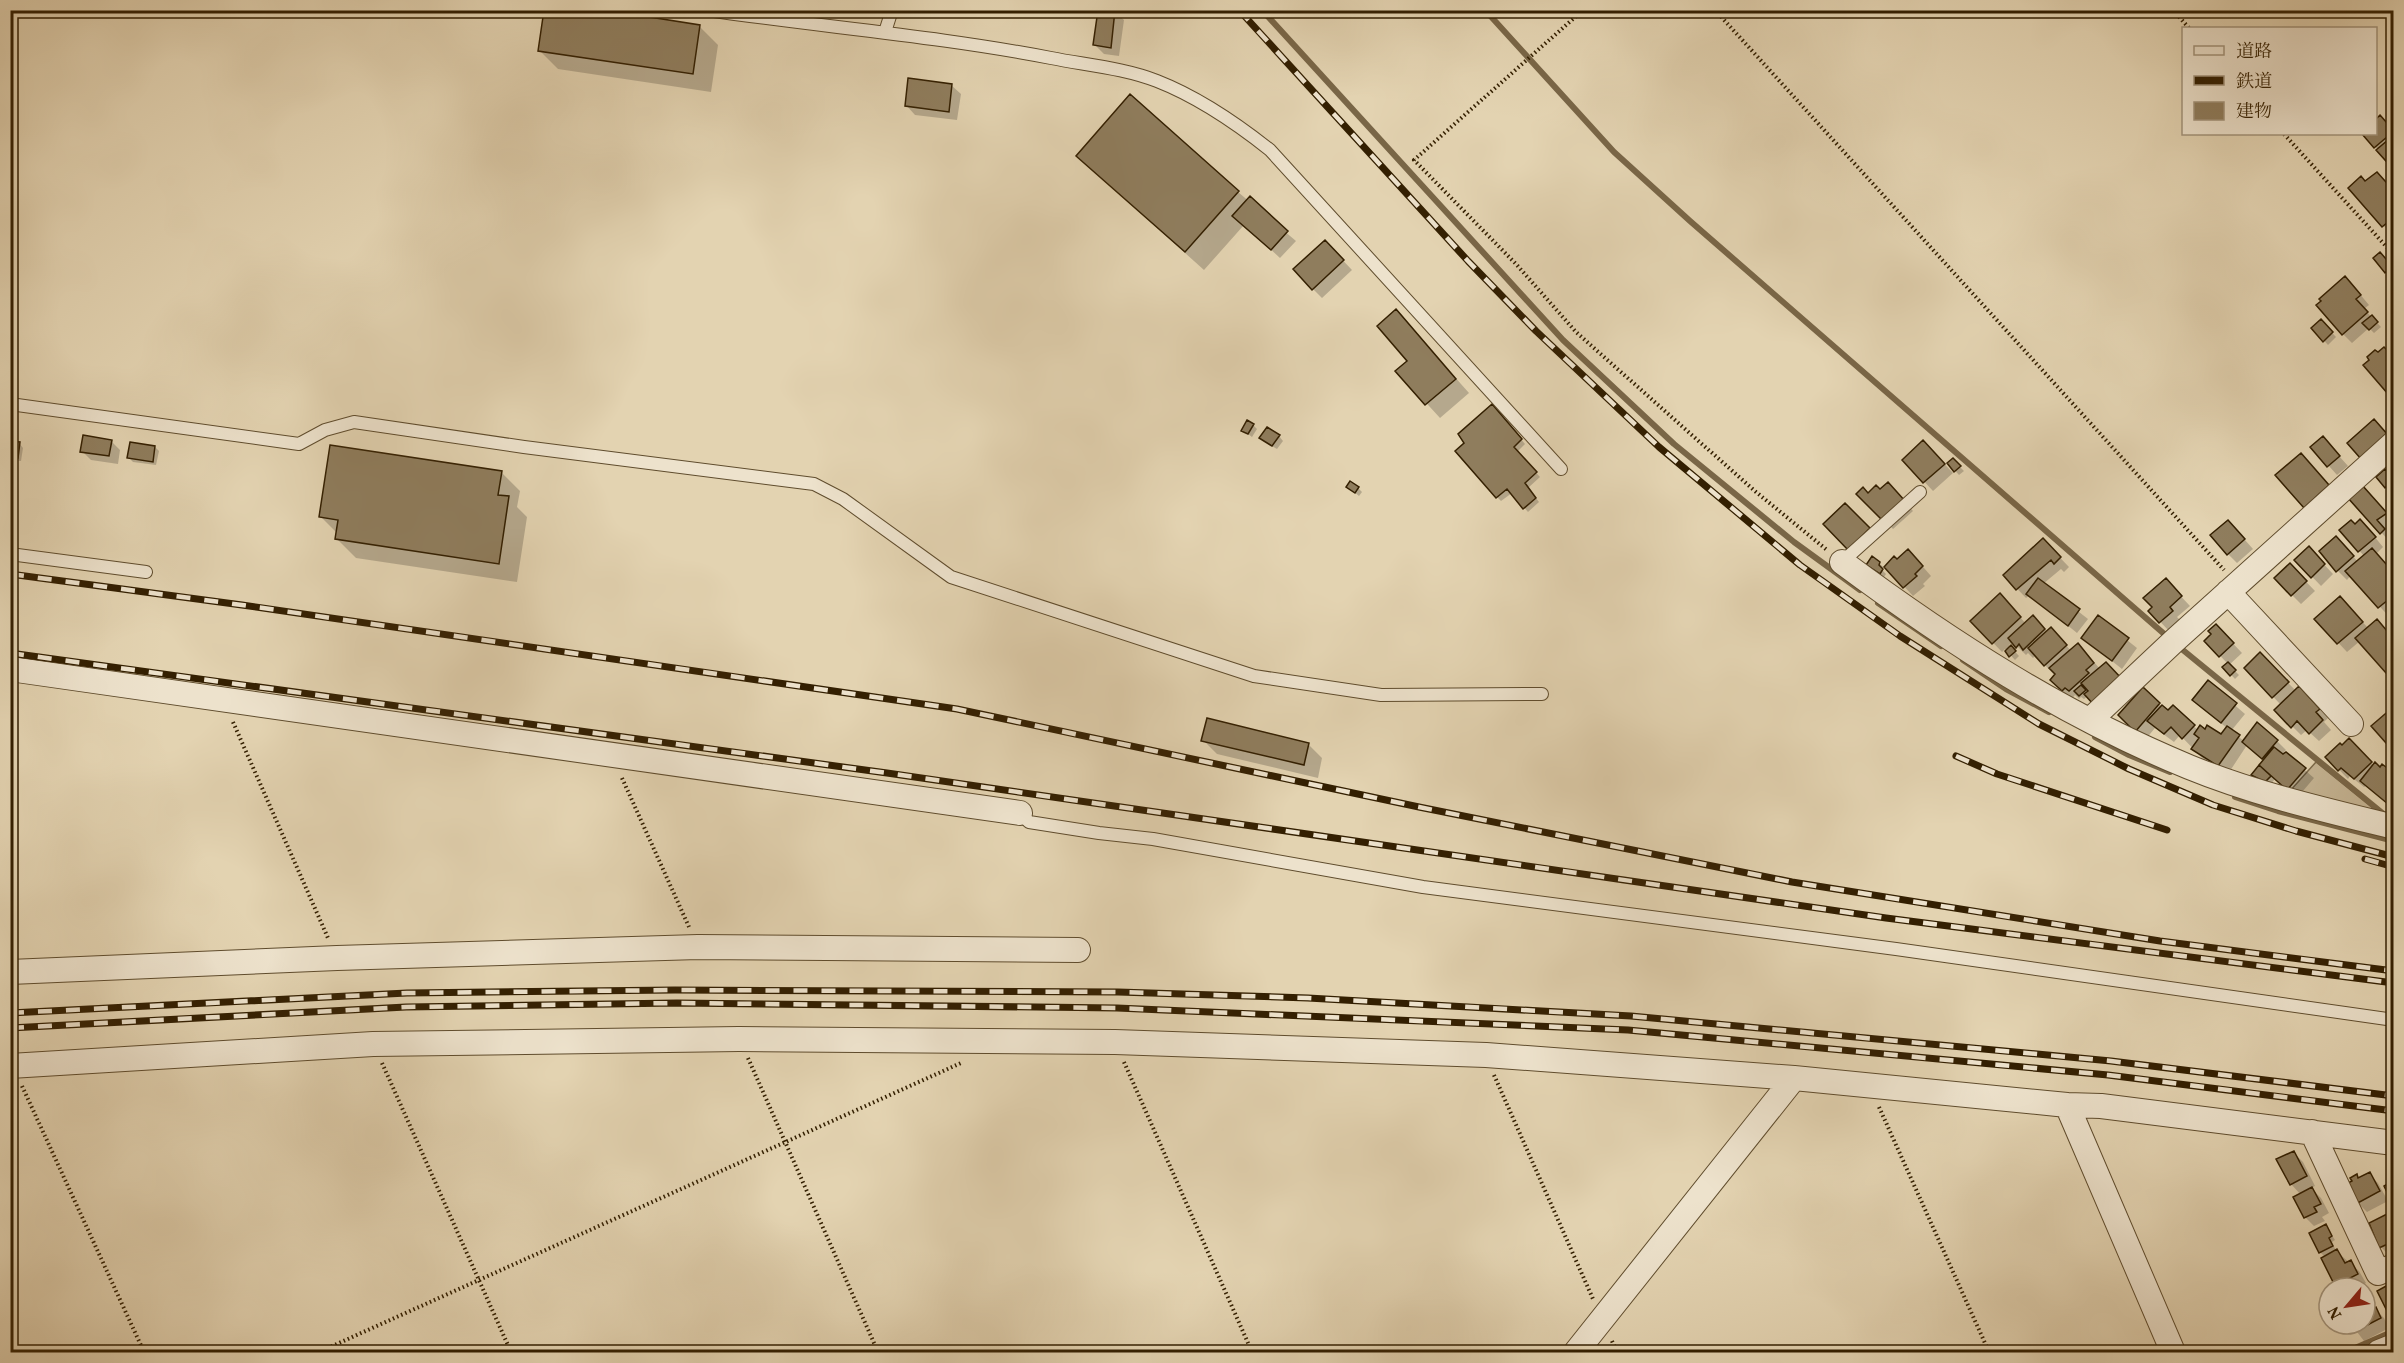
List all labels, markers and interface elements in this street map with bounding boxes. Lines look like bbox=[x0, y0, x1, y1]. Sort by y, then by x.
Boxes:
legend bbox=[2182, 27, 2377, 135]
text: 道路 bbox=[2236, 40, 2272, 65]
text: 鉄道 bbox=[2236, 70, 2272, 95]
text: 建物 bbox=[2236, 100, 2272, 125]
north arrow bbox=[2317, 1276, 2377, 1336]
text: N bbox=[2323, 1302, 2348, 1323]

